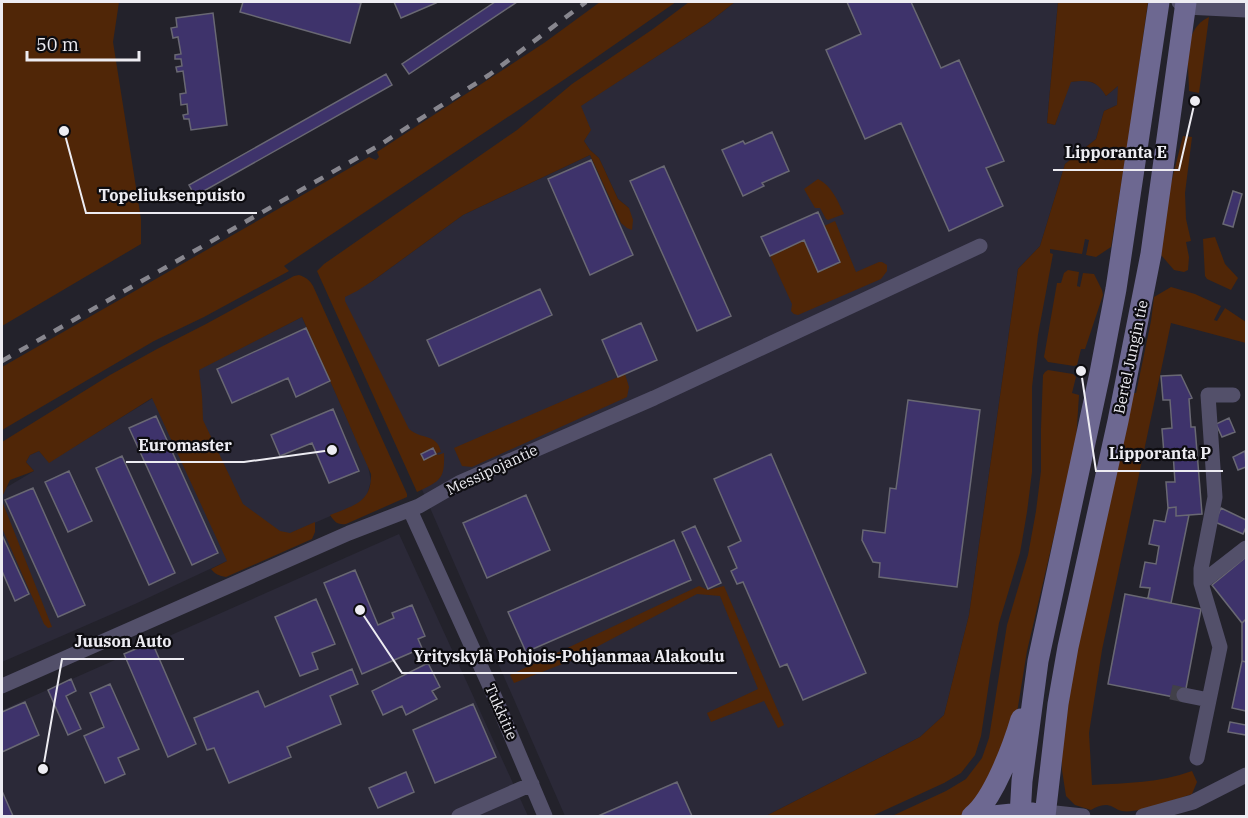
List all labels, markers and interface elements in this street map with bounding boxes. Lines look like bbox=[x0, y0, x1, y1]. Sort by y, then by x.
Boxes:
scale bar bbox=[27, 24, 140, 62]
text: 50 m bbox=[36, 33, 79, 56]
callout: Lipporanta E bbox=[1053, 136, 1179, 170]
text: Lipporanta E bbox=[1065, 142, 1167, 162]
callout: Topeliuksenpuisto bbox=[86, 179, 257, 213]
text: Topeliuksenpuisto bbox=[99, 185, 245, 205]
street label: Bertel Jungin tie bbox=[1109, 298, 1152, 416]
callout: Euromaster bbox=[126, 428, 244, 462]
text: Euromaster bbox=[138, 435, 232, 455]
callout: Lipporanta P bbox=[1096, 437, 1223, 471]
street label: Messipojantie bbox=[443, 440, 540, 499]
text: Lipporanta P bbox=[1109, 443, 1211, 463]
callout: Juuson Auto bbox=[62, 625, 184, 659]
text: Juuson Auto bbox=[74, 631, 172, 651]
callout: Yrityskylä Pohjois-Pohjanmaa Alakoulu bbox=[402, 639, 737, 673]
text: Yrityskylä Pohjois-Pohjanmaa Alakoulu bbox=[413, 646, 725, 666]
street label: Tukkitie bbox=[481, 681, 522, 743]

